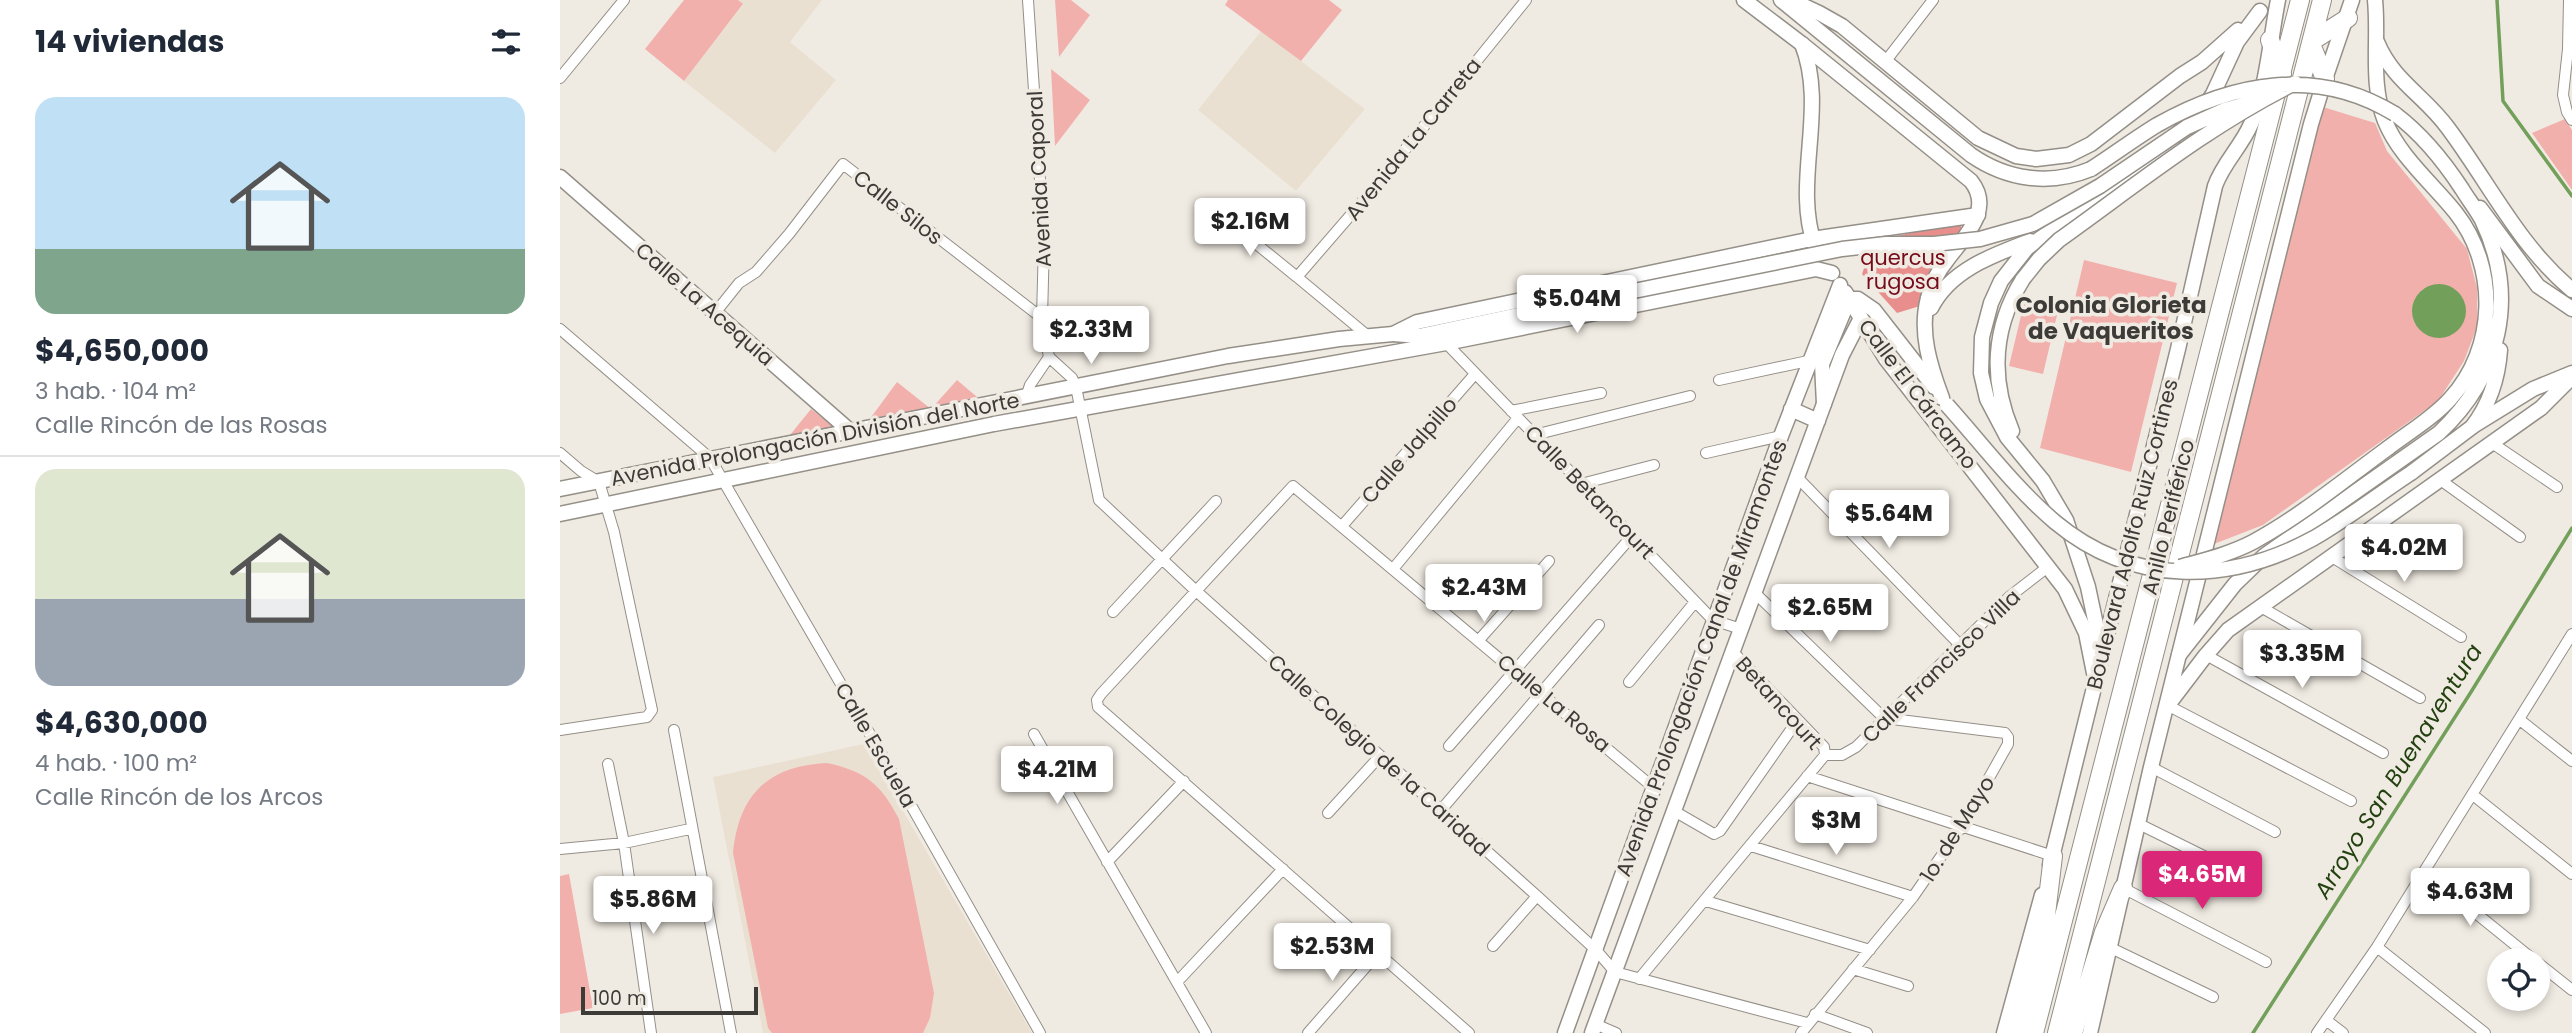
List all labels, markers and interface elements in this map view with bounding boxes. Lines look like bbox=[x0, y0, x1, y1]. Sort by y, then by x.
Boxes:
text: 14 viviendas bbox=[35, 20, 224, 63]
icon: filters bbox=[487, 23, 525, 61]
street label: Avenida La Carreta bbox=[1338, 52, 1488, 226]
street label: Avenida Caporal bbox=[1020, 90, 1058, 268]
icon: home bbox=[217, 143, 343, 269]
street label: Calle Silos bbox=[847, 163, 949, 251]
pin: $2.16M bbox=[1193, 198, 1307, 258]
text: $2.16M bbox=[1210, 205, 1290, 237]
street label: Calle La Acequia bbox=[629, 236, 781, 372]
park label: quercus rugosa bbox=[1860, 243, 1946, 296]
pin: $5.04M bbox=[1520, 276, 1634, 335]
text: $5.04M bbox=[1533, 282, 1621, 314]
district label: Colonia Glorieta de Vaqueritos bbox=[2015, 289, 2207, 347]
pin: $2.33M bbox=[1034, 306, 1148, 366]
text: $2.33M bbox=[1049, 313, 1133, 345]
street label: Calle El Cárcamo bbox=[1852, 313, 1984, 475]
text: $4,650,000 bbox=[35, 329, 209, 372]
text: 3 hab. · 104 m² bbox=[35, 375, 196, 407]
street label: Boulevard Adolfo Ruiz Cortines bbox=[2079, 376, 2185, 692]
street label: Avenida Prolongación División del Norte bbox=[608, 385, 1022, 493]
street label: Calle Jalpillo bbox=[1354, 390, 1464, 510]
text: Calle Rincón de las Rosas bbox=[35, 409, 328, 441]
street label: Calle Betancourt bbox=[1519, 419, 1661, 565]
street label: Avenida Prolongación Canal de Miramontes bbox=[1608, 436, 1794, 880]
street label: Anillo Periférico bbox=[2135, 436, 2201, 598]
pin: $5.64M bbox=[1832, 490, 1946, 550]
text: $5.64M bbox=[1845, 497, 1933, 529]
icon: home bbox=[217, 515, 343, 641]
pin: $4.02M bbox=[2347, 524, 2461, 584]
text: $4.02M bbox=[2361, 531, 2447, 563]
pin: $2.43M bbox=[1427, 564, 1541, 624]
text: $2.43M bbox=[1441, 571, 1527, 603]
street label: Calle Francisco Villa bbox=[1855, 583, 2027, 749]
pin: $2.65M bbox=[1773, 584, 1887, 644]
text: $2.65M bbox=[1787, 591, 1873, 623]
pin: $3.35M bbox=[2245, 630, 2359, 690]
text: $3.35M bbox=[2259, 637, 2345, 669]
water label: Arroyo San Buenaventura bbox=[2306, 637, 2490, 905]
street label: Calle Colegio de la Caridad bbox=[1262, 647, 1496, 863]
street label: Calle La Rosa bbox=[1491, 647, 1617, 759]
street label: Betancourt bbox=[1729, 650, 1829, 756]
street label: Calle Escuela bbox=[829, 677, 923, 813]
text: $4,630,000 bbox=[35, 701, 208, 744]
pin: $4.21M bbox=[1000, 746, 1114, 806]
text: 4 hab. · 100 m² bbox=[35, 747, 197, 779]
text: $4.21M bbox=[1017, 753, 1097, 785]
street label: 1o. de Mayo bbox=[1913, 770, 2001, 888]
text: Calle Rincón de los Arcos bbox=[35, 781, 323, 813]
pin: $3M bbox=[1802, 798, 1870, 857]
text: $3M bbox=[1811, 804, 1861, 836]
pin: $4.65M bbox=[2145, 852, 2259, 911]
text: $4.65M bbox=[2158, 858, 2246, 890]
pin: $4.63M bbox=[2413, 869, 2527, 928]
text: $4.63M bbox=[2427, 875, 2513, 907]
pin: $5.86M bbox=[596, 876, 710, 936]
text: $5.86M bbox=[609, 883, 697, 915]
pin: $2.53M bbox=[1275, 923, 1389, 983]
text: $2.53M bbox=[1290, 930, 1374, 962]
map controls bbox=[2487, 948, 2550, 1011]
button: locate bbox=[2487, 948, 2550, 1011]
scale bar bbox=[581, 984, 758, 1016]
text: 100 m bbox=[592, 985, 647, 1012]

